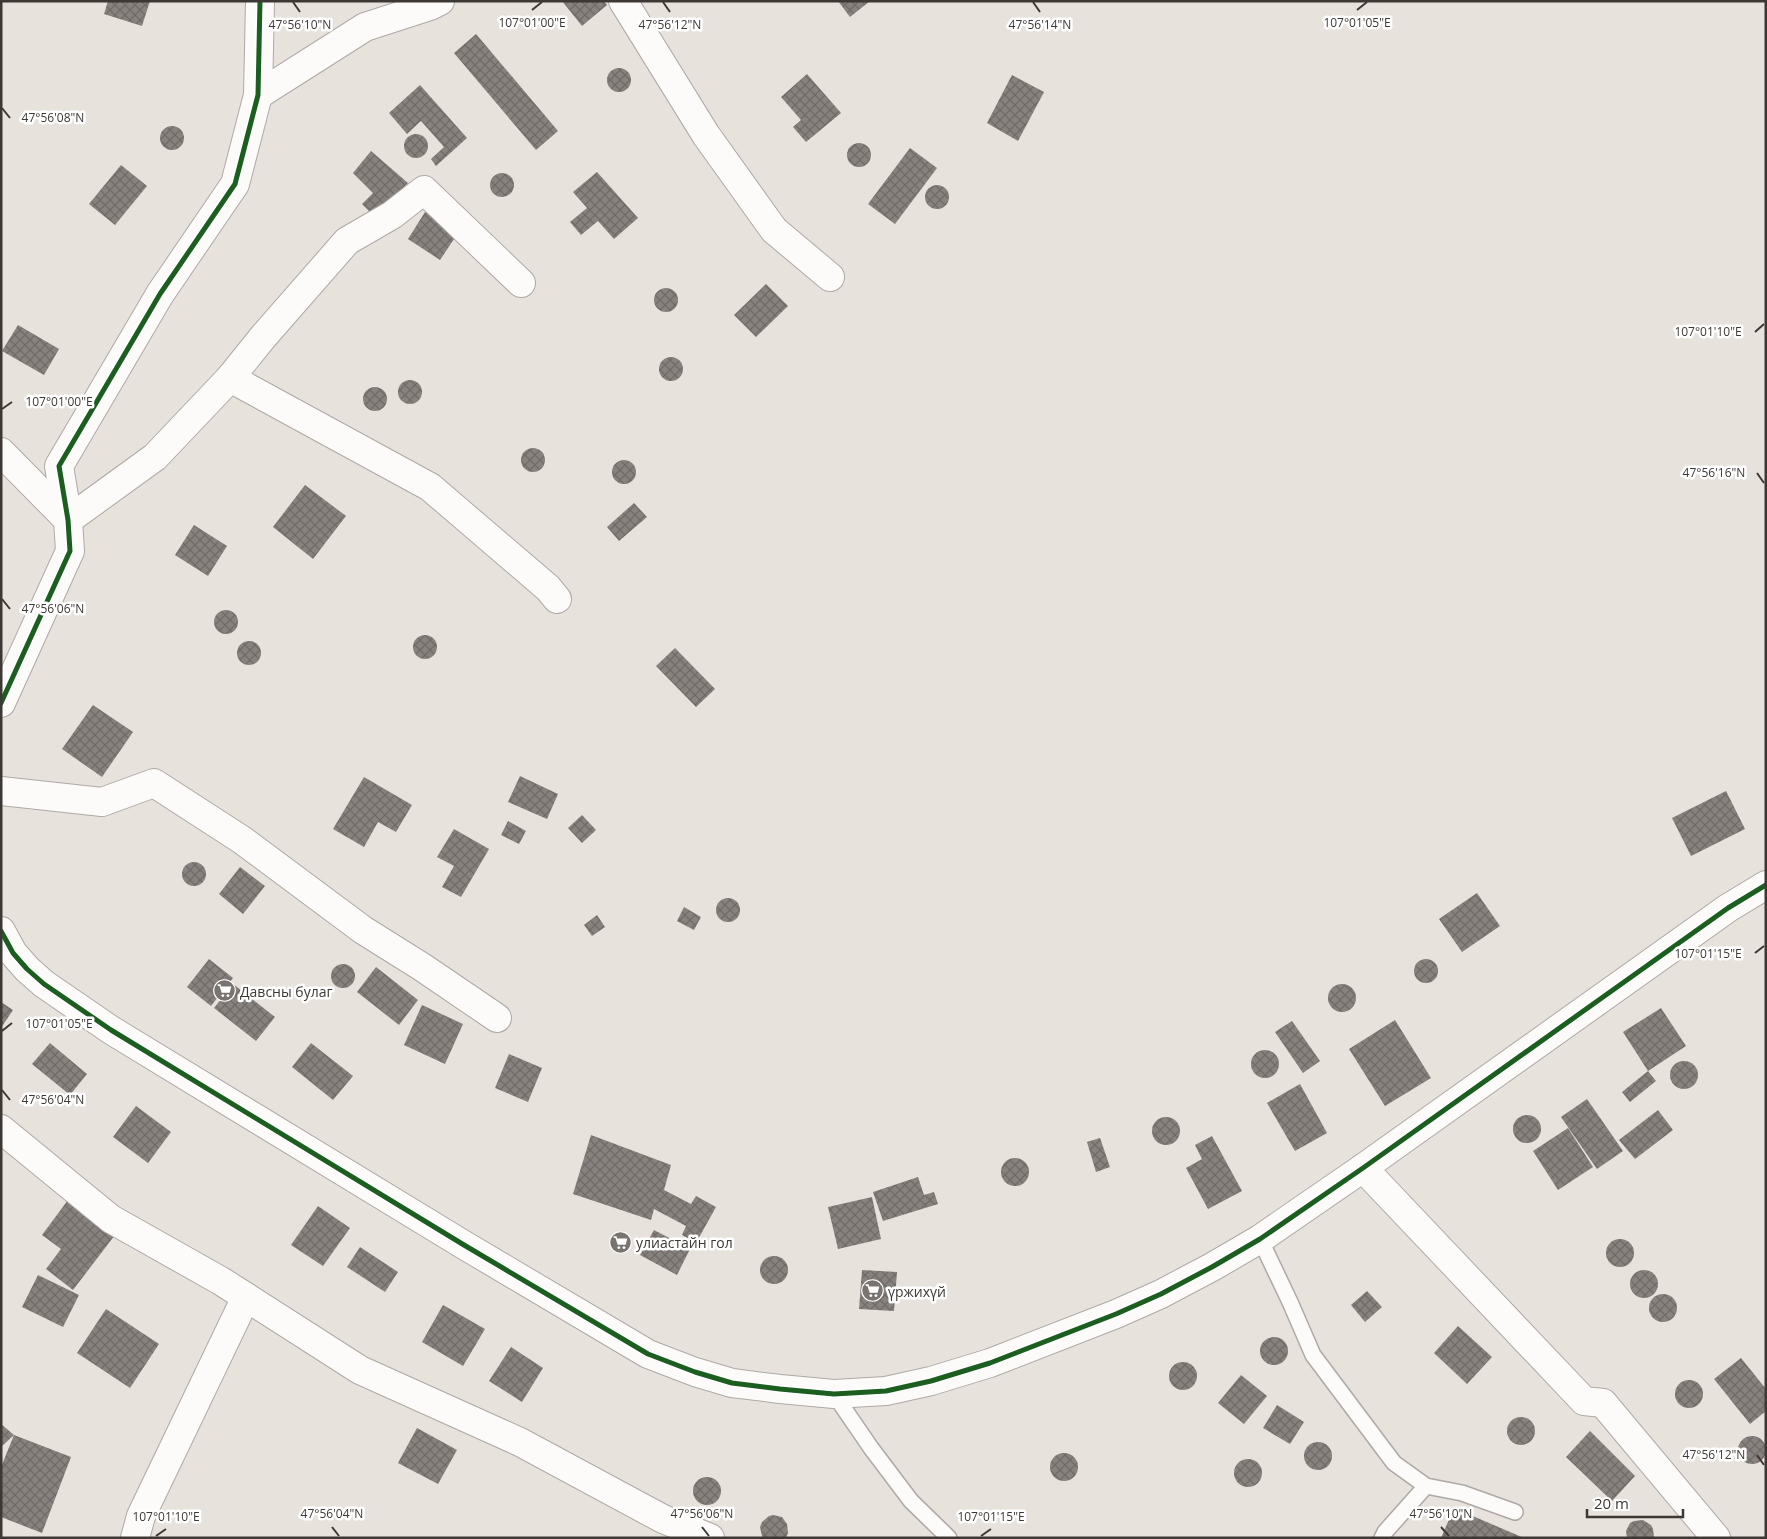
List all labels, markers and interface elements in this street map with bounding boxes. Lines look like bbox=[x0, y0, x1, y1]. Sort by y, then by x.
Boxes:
text: 107°01'00"E bbox=[498, 14, 566, 31]
text: 107°01'05"E bbox=[1323, 14, 1391, 31]
text: 47°56'10"N bbox=[269, 16, 331, 33]
text: 47°56'12"N bbox=[639, 16, 701, 33]
text: 47°56'14"N bbox=[1009, 16, 1071, 33]
text: 47°56'08"N bbox=[22, 109, 84, 126]
text: 107°01'10"E bbox=[1674, 323, 1742, 340]
text: 107°01'00"E bbox=[25, 393, 93, 410]
text: 47°56'16"N bbox=[1683, 464, 1745, 481]
text: 47°56'06"N bbox=[22, 600, 84, 617]
text: 107°01'15"E bbox=[1674, 945, 1742, 962]
supermarket icon: Давсны булаг bbox=[212, 979, 236, 1003]
place label: Давсны булаг bbox=[240, 982, 333, 1001]
text: 107°01'05"E bbox=[25, 1015, 93, 1032]
text: 47°56'04"N bbox=[22, 1091, 84, 1108]
supermarket icon: улиастайн гол bbox=[608, 1230, 632, 1254]
place label: улиастайн гол bbox=[636, 1233, 733, 1252]
supermarket icon: үржихүй bbox=[860, 1279, 884, 1303]
place label: үржихүй bbox=[888, 1282, 946, 1301]
text: 47°56'12"N bbox=[1683, 1446, 1745, 1463]
scale bar bbox=[1587, 1486, 1683, 1518]
text: 20 m bbox=[1594, 1493, 1629, 1513]
text: 47°56'04"N bbox=[301, 1505, 363, 1522]
text: 47°56'06"N bbox=[671, 1505, 733, 1522]
text: 47°56'10"N bbox=[1410, 1505, 1472, 1522]
text: 107°01'10"E bbox=[132, 1508, 200, 1525]
text: 107°01'15"E bbox=[957, 1508, 1025, 1525]

